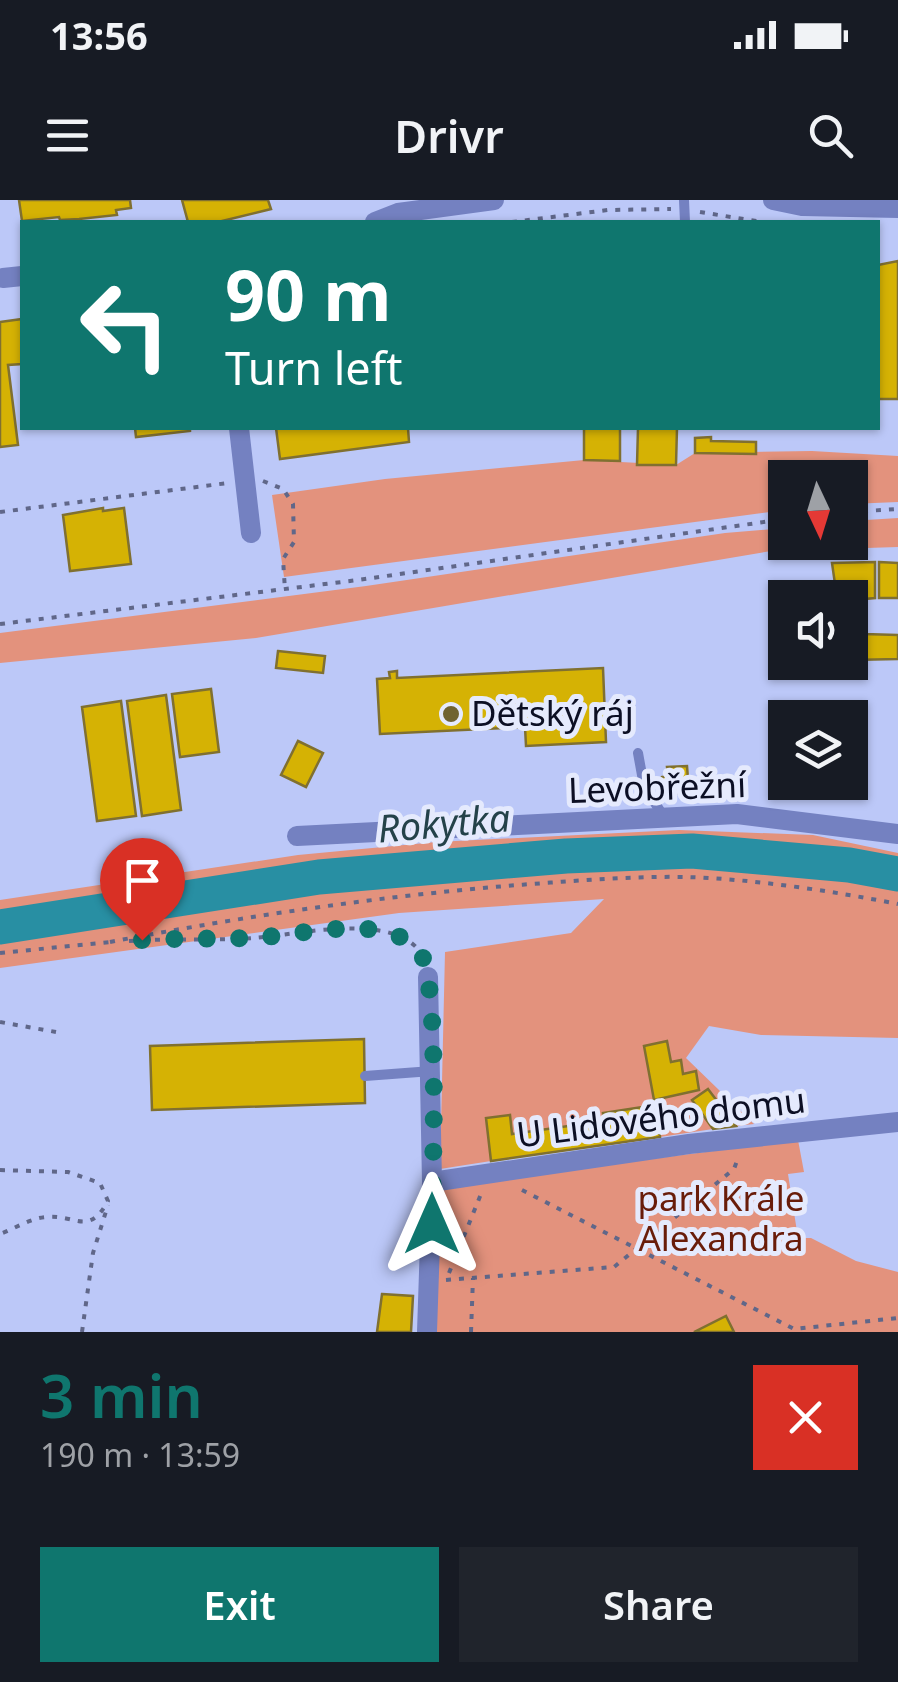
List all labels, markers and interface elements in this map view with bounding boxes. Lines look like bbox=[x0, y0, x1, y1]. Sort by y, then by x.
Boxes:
text: 13:56 bbox=[50, 9, 148, 61]
text: Drivr bbox=[394, 105, 504, 166]
icon: menu bbox=[40, 108, 95, 163]
icon: search bbox=[803, 108, 858, 163]
text: 90 m bbox=[225, 246, 392, 342]
icon: left bbox=[60, 260, 190, 390]
text: Turn left bbox=[225, 337, 402, 398]
north arrow bbox=[768, 460, 868, 560]
map controls bbox=[768, 460, 868, 800]
button: sound bbox=[768, 580, 868, 680]
place label: Dětský ráj bbox=[471, 689, 634, 736]
button: layers bbox=[768, 700, 868, 800]
marker: Dětský ráj bbox=[440, 703, 462, 725]
street label: Levobřežní bbox=[567, 760, 748, 813]
water label: Rokytka bbox=[375, 790, 512, 854]
pin bbox=[100, 838, 185, 941]
icon: arrive bbox=[115, 853, 170, 908]
street label: U Lidového domu bbox=[514, 1075, 808, 1158]
position arrow bbox=[380, 1172, 484, 1276]
park label: park Krále Alexandra bbox=[637, 1174, 805, 1261]
text: 3 min bbox=[40, 1354, 203, 1436]
button: close bbox=[753, 1365, 858, 1470]
text: 190 m · 13:59 bbox=[40, 1433, 240, 1476]
button: Exit bbox=[40, 1547, 439, 1662]
button: Share bbox=[459, 1547, 858, 1662]

